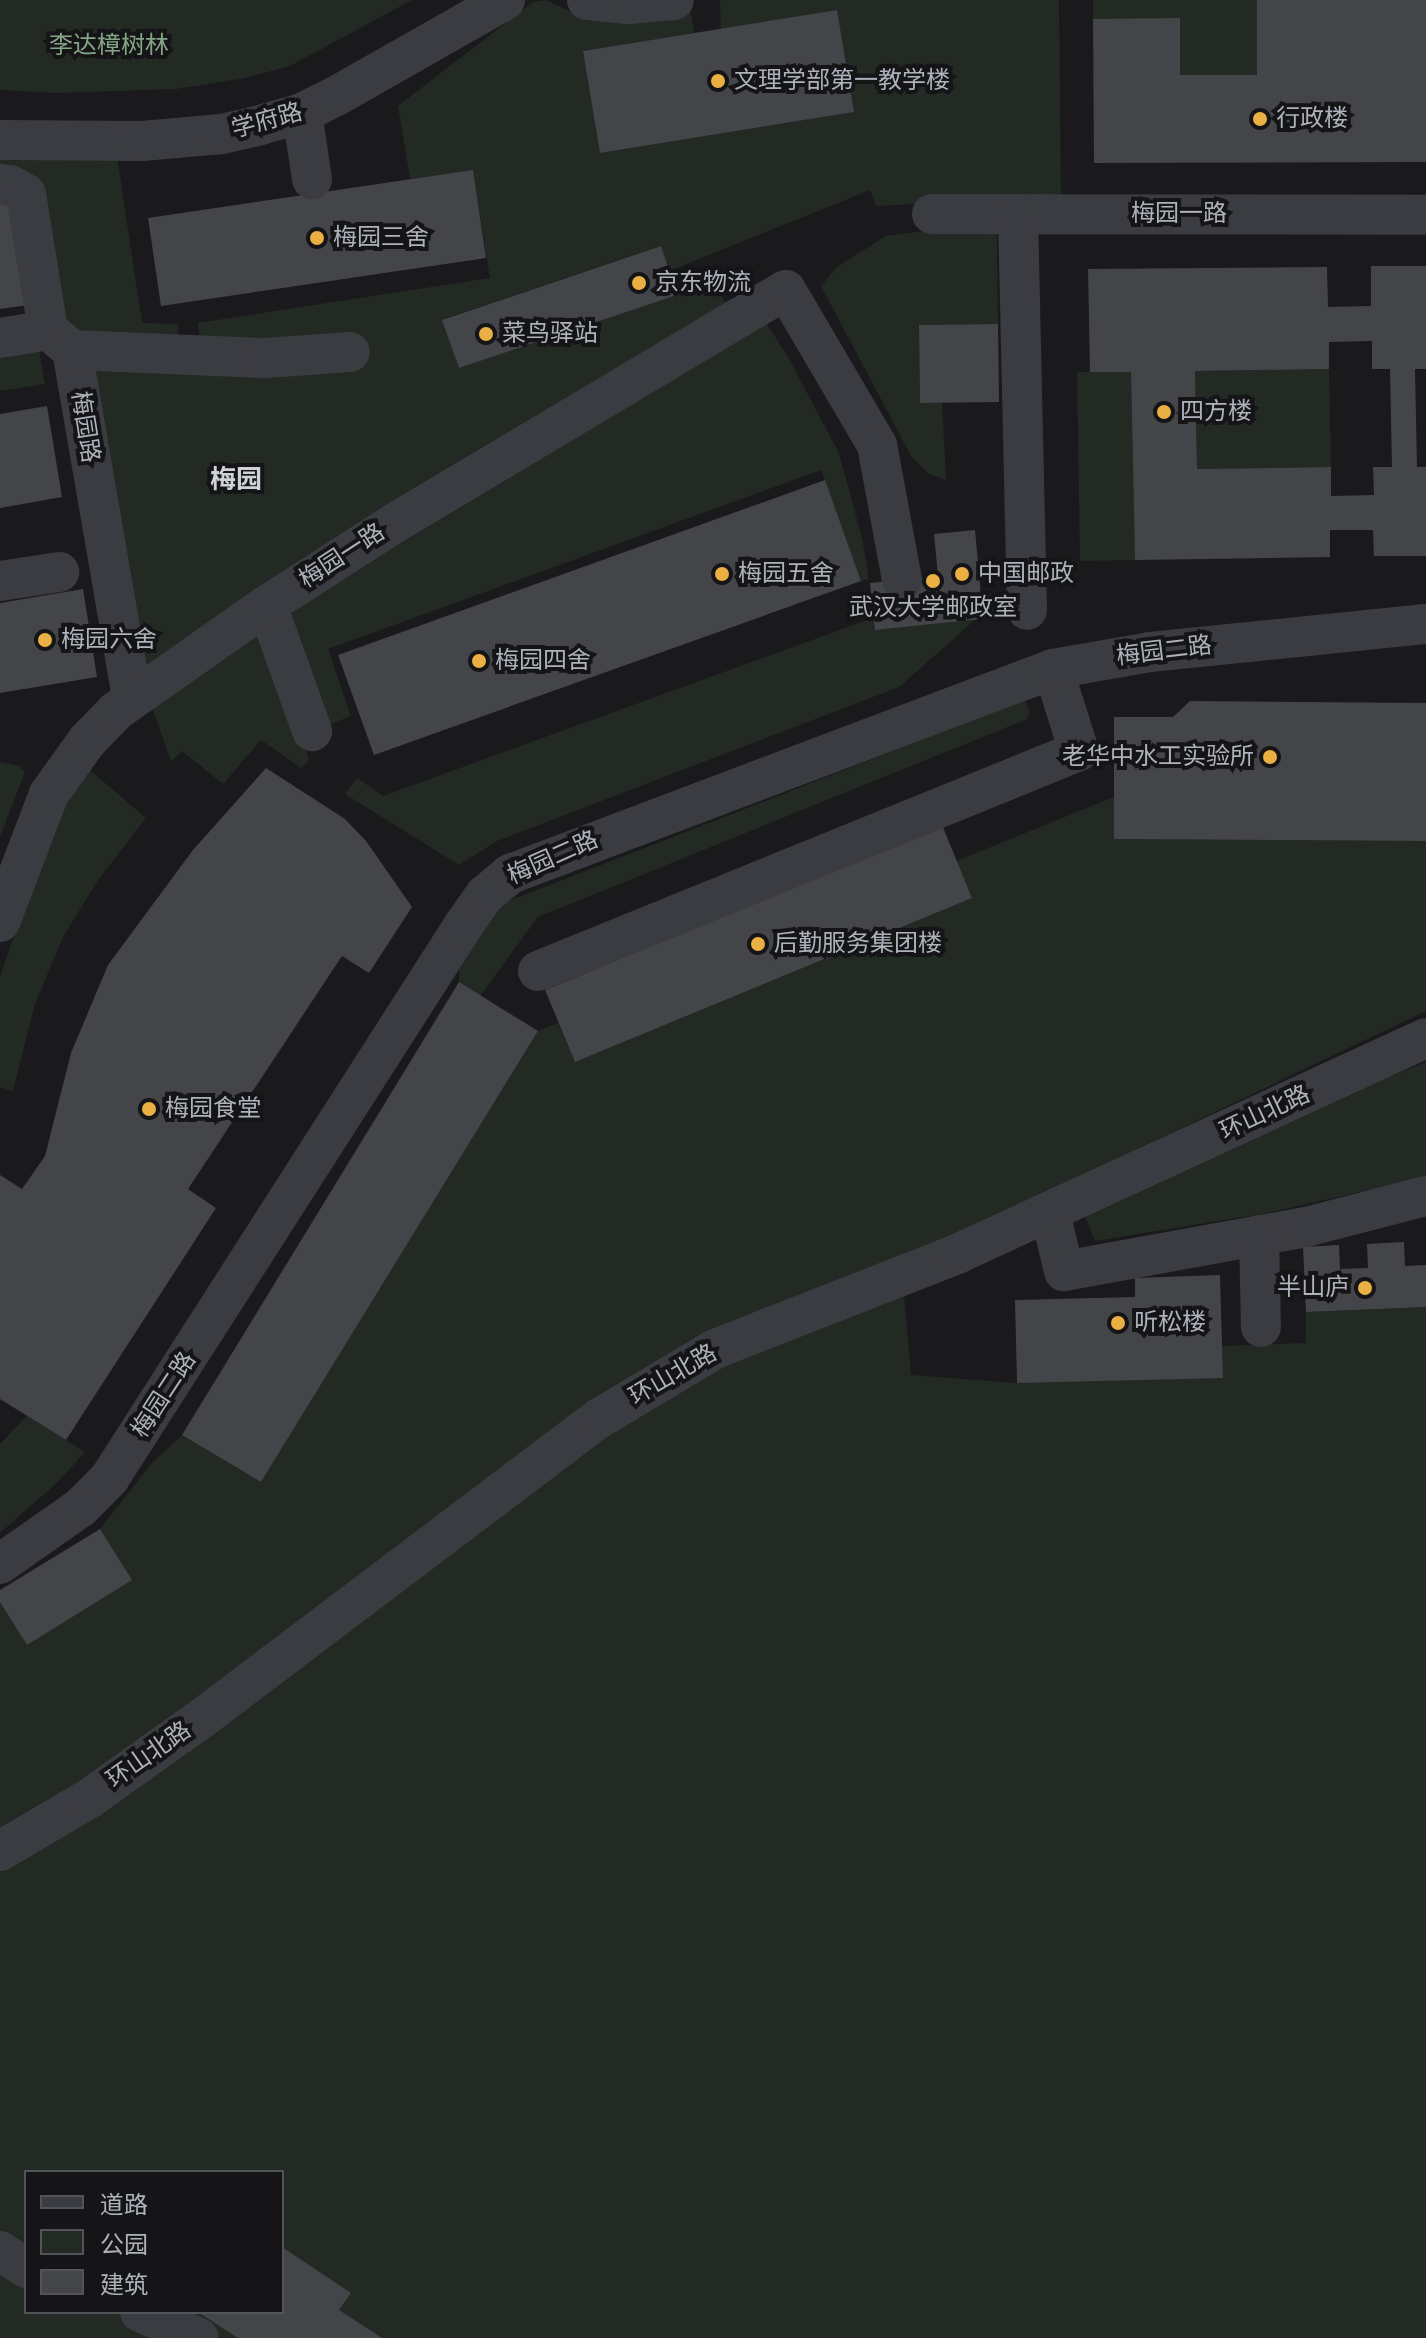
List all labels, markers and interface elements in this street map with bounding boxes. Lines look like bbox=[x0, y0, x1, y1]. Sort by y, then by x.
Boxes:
park label: 李达樟树林 bbox=[49, 32, 169, 60]
place label: 文理学部第一教学楼 bbox=[734, 67, 950, 95]
marker: 文理学部第一教学楼 bbox=[709, 72, 727, 90]
street label: 学府路 bbox=[228, 98, 306, 144]
place label: 行政楼 bbox=[1276, 105, 1348, 133]
marker: 行政楼 bbox=[1251, 110, 1269, 128]
street label: 梅园一路 bbox=[1131, 200, 1227, 228]
place label: 梅园三舍 bbox=[333, 224, 429, 252]
marker: 梅园三舍 bbox=[308, 229, 326, 247]
place label: 京东物流 bbox=[655, 269, 751, 297]
marker: 京东物流 bbox=[630, 274, 648, 292]
place label: 菜鸟驿站 bbox=[502, 320, 598, 348]
marker: 菜鸟驿站 bbox=[477, 325, 495, 343]
street label: 梅园路 bbox=[65, 389, 105, 465]
place label: 四方楼 bbox=[1180, 398, 1252, 426]
marker: 四方楼 bbox=[1155, 403, 1173, 421]
district label: 梅园 bbox=[210, 464, 262, 496]
street label: 梅园一路 bbox=[294, 518, 390, 594]
place label: 梅园五舍 bbox=[738, 560, 834, 588]
place label: 中国邮政 bbox=[978, 560, 1074, 588]
marker: 梅园五舍 bbox=[713, 565, 731, 583]
marker: 中国邮政 bbox=[953, 565, 971, 583]
marker: 武汉大学邮政室 bbox=[924, 572, 942, 590]
place label: 武汉大学邮政室 bbox=[849, 594, 1017, 622]
place label: 梅园六舍 bbox=[61, 626, 157, 654]
marker: 梅园六舍 bbox=[36, 631, 54, 649]
street label: 梅园二路 bbox=[1115, 631, 1213, 671]
place label: 梅园四舍 bbox=[495, 647, 591, 675]
marker: 梅园四舍 bbox=[470, 652, 488, 670]
place label: 老华中水工实验所 bbox=[1062, 743, 1254, 771]
marker: 老华中水工实验所 bbox=[1261, 748, 1279, 766]
street label: 梅园二路 bbox=[503, 825, 603, 891]
place label: 后勤服务集团楼 bbox=[774, 930, 942, 958]
marker: 后勤服务集团楼 bbox=[749, 935, 767, 953]
street label: 环山北路 bbox=[1215, 1080, 1315, 1146]
place label: 梅园食堂 bbox=[165, 1095, 261, 1123]
marker: 梅园食堂 bbox=[140, 1100, 158, 1118]
place label: 半山庐 bbox=[1277, 1274, 1349, 1302]
marker: 半山庐 bbox=[1356, 1279, 1374, 1297]
place label: 听松楼 bbox=[1134, 1309, 1206, 1337]
marker: 听松楼 bbox=[1109, 1314, 1127, 1332]
street label: 环山北路 bbox=[624, 1339, 722, 1411]
street label: 梅园二路 bbox=[126, 1347, 202, 1443]
street label: 环山北路 bbox=[101, 1716, 197, 1794]
legend bbox=[24, 2170, 284, 2314]
text: 道路 bbox=[100, 2191, 148, 2219]
text: 公园 bbox=[100, 2231, 148, 2259]
text: 建筑 bbox=[100, 2271, 148, 2299]

